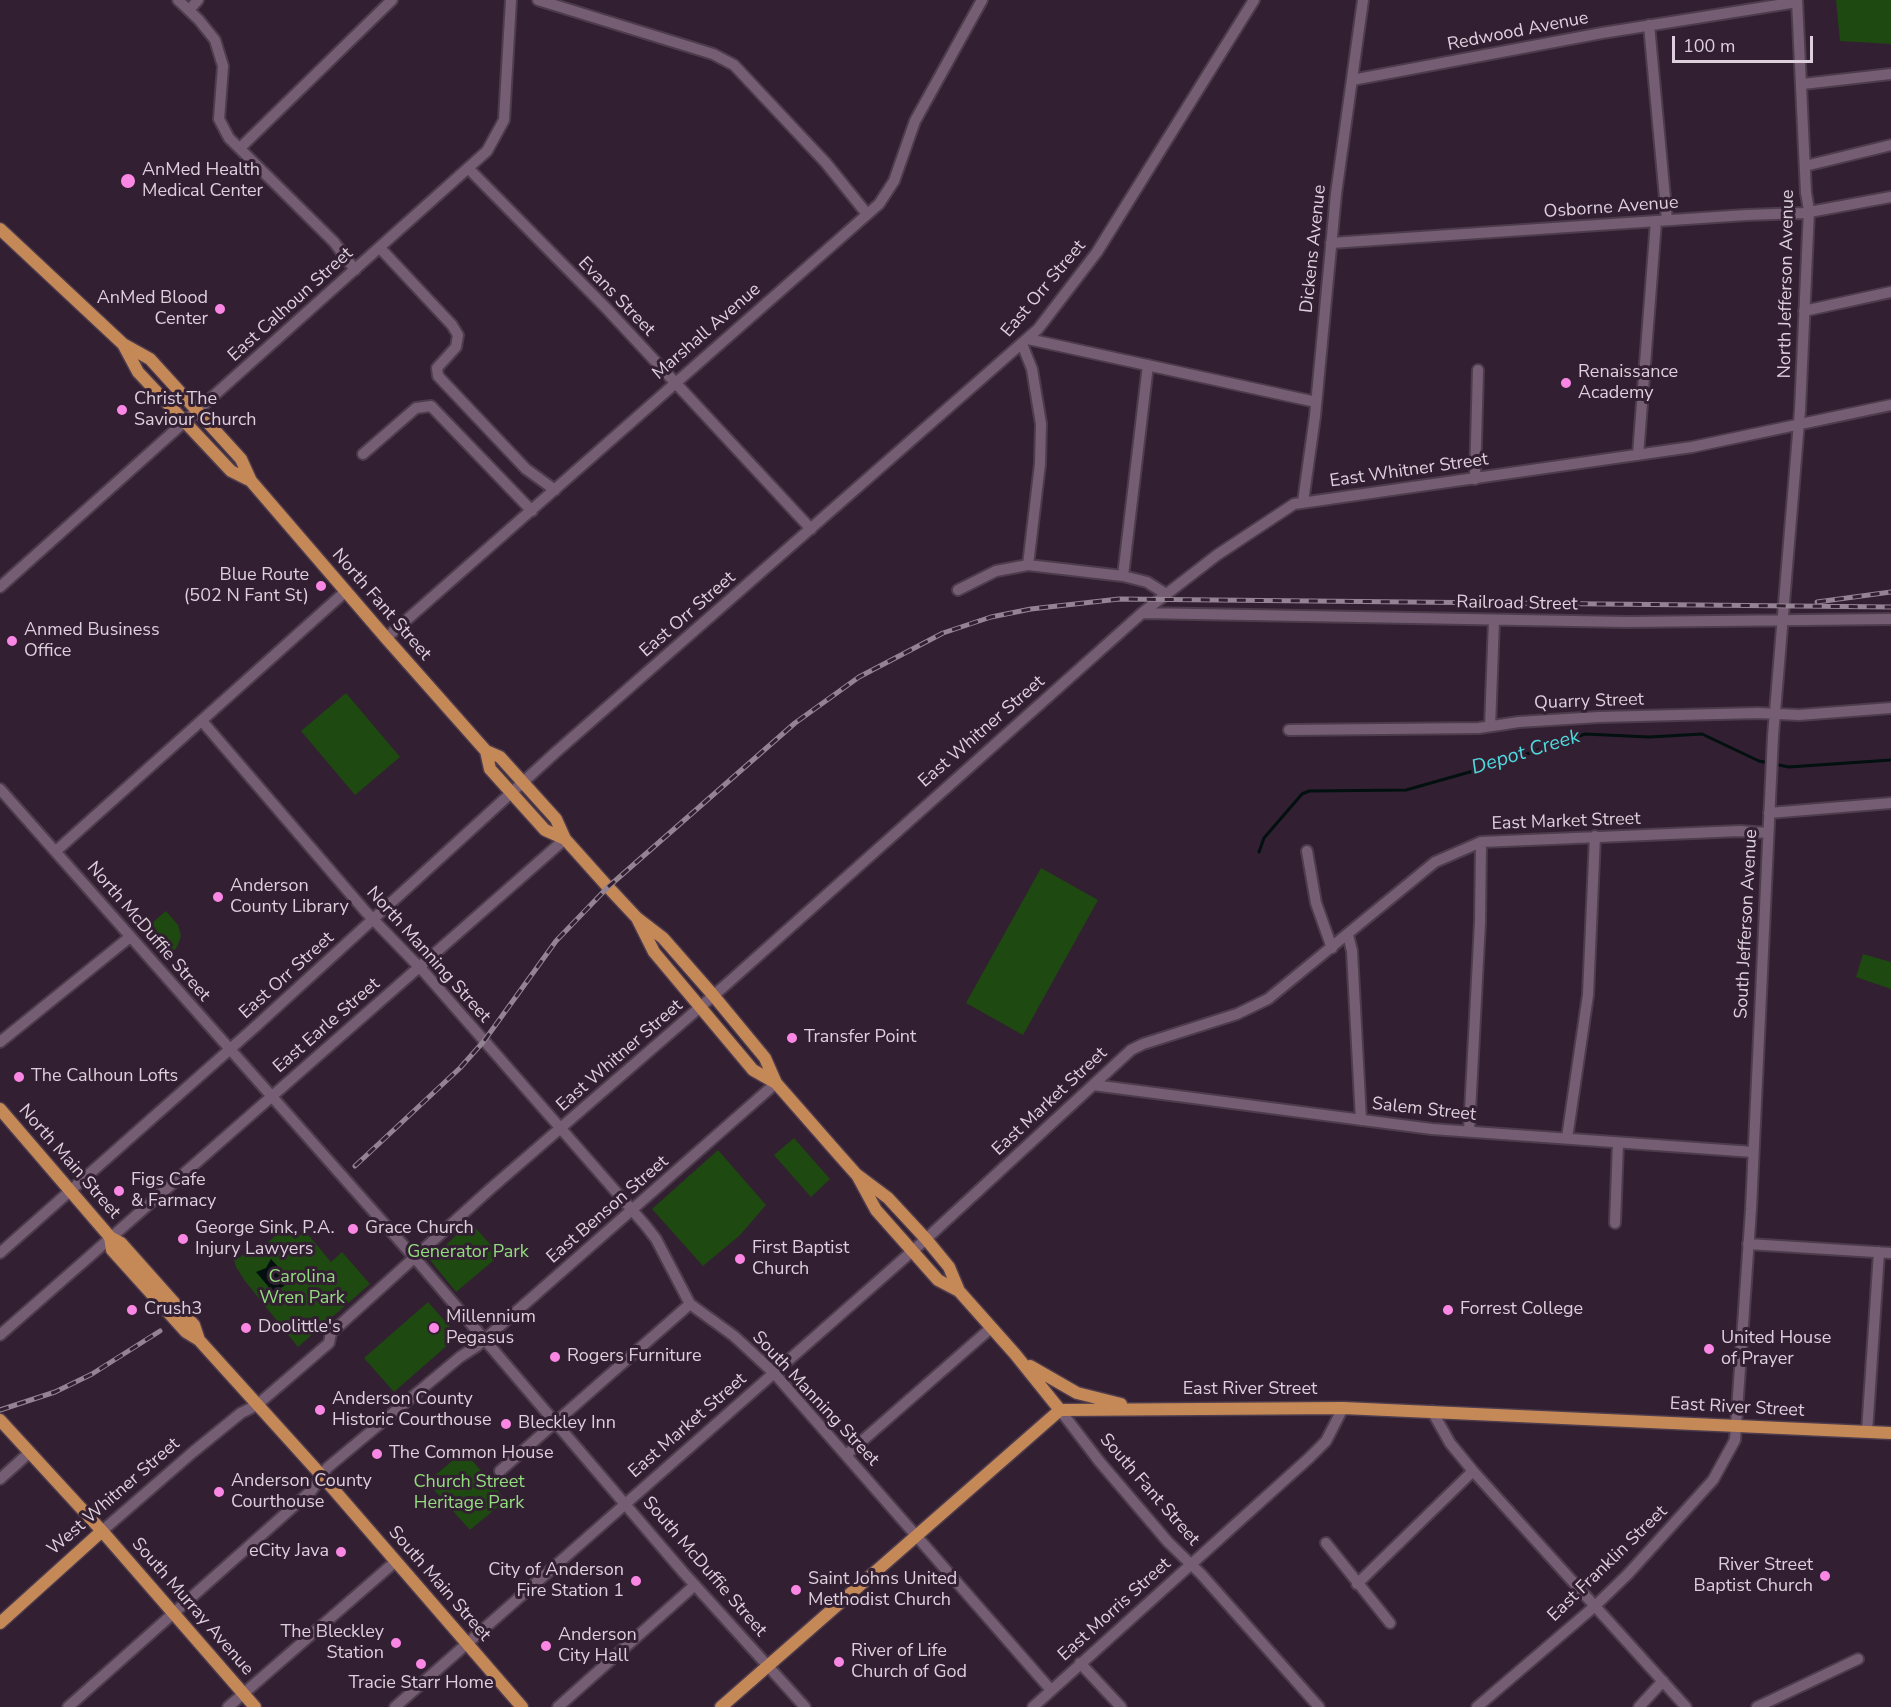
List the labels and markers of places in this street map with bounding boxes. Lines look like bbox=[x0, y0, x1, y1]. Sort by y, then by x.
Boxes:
place label: AnMed Health Medical Center bbox=[142, 160, 263, 202]
marker: AnMed Health Medical Center bbox=[119, 172, 137, 190]
place label: AnMed Blood Center bbox=[97, 288, 208, 330]
marker: AnMed Blood Center bbox=[213, 302, 227, 316]
place label: Renaissance Academy bbox=[1578, 362, 1678, 404]
marker: Renaissance Academy bbox=[1559, 376, 1573, 390]
place label: Christ The Saviour Church bbox=[134, 389, 256, 432]
marker: Christ The Saviour Church bbox=[115, 403, 129, 417]
place label: Blue Route (502 N Fant St) bbox=[184, 565, 309, 608]
marker: Blue Route (502 N Fant St) bbox=[314, 579, 328, 593]
place label: Anmed Business Office bbox=[24, 620, 160, 662]
marker: Anmed Business Office bbox=[5, 634, 19, 648]
place label: Anderson County Library bbox=[230, 876, 349, 918]
marker: Anderson County Library bbox=[211, 890, 225, 904]
place label: Transfer Point bbox=[804, 1027, 916, 1049]
marker: Transfer Point bbox=[785, 1031, 799, 1045]
place label: The Calhoun Lofts bbox=[31, 1066, 178, 1088]
marker: The Calhoun Lofts bbox=[12, 1070, 26, 1084]
place label: Figs Cafe & Farmacy bbox=[131, 1170, 216, 1212]
marker: Figs Cafe & Farmacy bbox=[112, 1184, 126, 1198]
place label: George Sink, P.A. Injury Lawyers bbox=[195, 1218, 335, 1260]
place label: Grace Church bbox=[365, 1218, 474, 1240]
marker: Grace Church bbox=[346, 1222, 360, 1236]
marker: George Sink, P.A. Injury Lawyers bbox=[176, 1232, 190, 1246]
place label: First Baptist Church bbox=[752, 1238, 849, 1280]
marker: First Baptist Church bbox=[733, 1252, 747, 1266]
place label: Crush3 bbox=[144, 1299, 202, 1321]
place label: Forrest College bbox=[1460, 1299, 1583, 1321]
marker: Crush3 bbox=[125, 1303, 139, 1317]
marker: Forrest College bbox=[1441, 1303, 1455, 1317]
place label: Millennium Pegasus bbox=[446, 1307, 536, 1350]
place label: Doolittle's bbox=[258, 1317, 341, 1339]
marker: Doolittle's bbox=[239, 1321, 253, 1335]
marker: Millennium Pegasus bbox=[427, 1321, 441, 1335]
place label: United House of Prayer bbox=[1721, 1328, 1831, 1370]
marker: United House of Prayer bbox=[1702, 1342, 1716, 1356]
place label: Rogers Furniture bbox=[567, 1346, 702, 1368]
marker: Rogers Furniture bbox=[548, 1350, 562, 1364]
place label: Anderson County Historic Courthouse bbox=[332, 1389, 492, 1432]
marker: Anderson County Historic Courthouse bbox=[313, 1403, 327, 1417]
place label: Bleckley Inn bbox=[518, 1413, 616, 1435]
marker: Bleckley Inn bbox=[499, 1417, 513, 1431]
place label: The Common House bbox=[389, 1443, 553, 1465]
marker: The Common House bbox=[370, 1447, 384, 1461]
place label: Anderson County Courthouse bbox=[231, 1471, 372, 1514]
marker: Anderson County Courthouse bbox=[212, 1485, 226, 1499]
place label: eCity Java bbox=[249, 1541, 329, 1563]
marker: eCity Java bbox=[334, 1545, 348, 1559]
place label: River Street Baptist Church bbox=[1694, 1555, 1813, 1598]
place label: City of Anderson Fire Station 1 bbox=[488, 1560, 624, 1602]
place label: Saint Johns United Methodist Church bbox=[808, 1569, 957, 1612]
marker: River Street Baptist Church bbox=[1818, 1569, 1832, 1583]
marker: City of Anderson Fire Station 1 bbox=[629, 1574, 643, 1588]
marker: Saint Johns United Methodist Church bbox=[789, 1583, 803, 1597]
place label: The Bleckley Station bbox=[280, 1622, 384, 1664]
place label: Anderson City Hall bbox=[558, 1625, 637, 1668]
marker: The Bleckley Station bbox=[389, 1636, 403, 1650]
marker: Anderson City Hall bbox=[539, 1639, 553, 1653]
place label: River of Life Church of God bbox=[851, 1641, 967, 1684]
marker: River of Life Church of God bbox=[832, 1655, 846, 1669]
marker: Tracie Starr Home bbox=[414, 1657, 428, 1671]
place label: Tracie Starr Home bbox=[348, 1673, 494, 1695]

